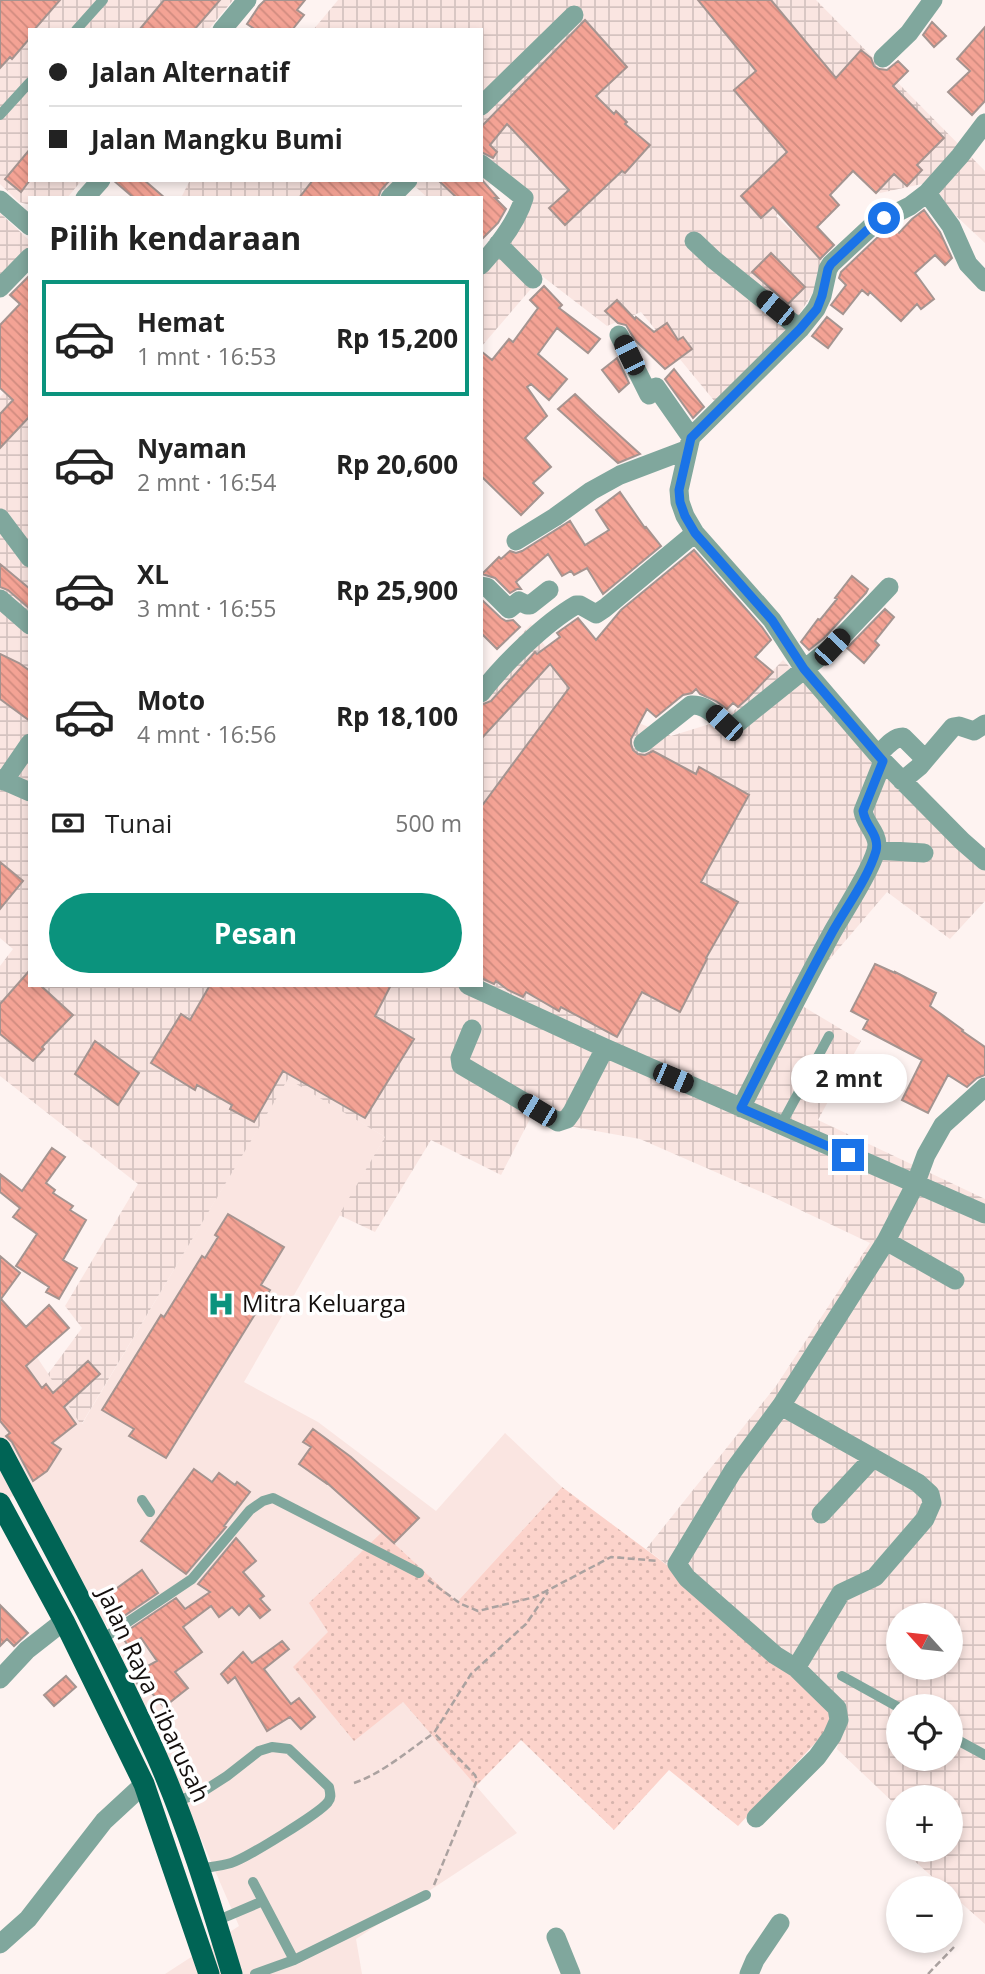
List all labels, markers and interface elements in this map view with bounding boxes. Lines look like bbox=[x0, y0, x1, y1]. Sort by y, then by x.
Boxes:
text: Jalan Alternatif bbox=[91, 54, 289, 90]
text: Jalan Mangku Bumi bbox=[91, 121, 343, 157]
route start bbox=[868, 202, 900, 234]
text: Pilih kendaraan bbox=[49, 216, 301, 259]
car bbox=[753, 287, 798, 329]
text: Hemat bbox=[137, 304, 225, 340]
icon: car bbox=[53, 307, 116, 370]
text: Rp 15,200 bbox=[336, 320, 458, 356]
car bbox=[611, 332, 648, 378]
text: 1 mnt · 16:53 bbox=[137, 340, 276, 372]
text: Nyaman bbox=[137, 430, 247, 466]
icon: car bbox=[53, 433, 116, 496]
text: Rp 20,600 bbox=[336, 446, 458, 482]
text: 2 mnt · 16:54 bbox=[137, 466, 276, 498]
text: XL bbox=[137, 556, 169, 592]
icon: car bbox=[53, 559, 116, 622]
text: Rp 25,900 bbox=[336, 572, 458, 608]
text: 3 mnt · 16:55 bbox=[137, 592, 276, 624]
car bbox=[810, 624, 855, 670]
text: Moto bbox=[137, 682, 205, 718]
icon: car bbox=[53, 685, 116, 748]
text: Rp 18,100 bbox=[336, 698, 458, 734]
car bbox=[702, 701, 747, 745]
text: 4 mnt · 16:56 bbox=[137, 718, 276, 750]
icon: cash bbox=[49, 804, 87, 842]
text: Tunai bbox=[105, 805, 172, 841]
text: 500 m bbox=[395, 807, 462, 839]
button: Pesan bbox=[49, 893, 462, 973]
callout: 2 mnt bbox=[790, 1054, 906, 1102]
car bbox=[650, 1060, 697, 1096]
text: 2 mnt bbox=[816, 1062, 882, 1094]
car bbox=[514, 1090, 561, 1130]
route end bbox=[832, 1139, 864, 1171]
place label: Mitra Keluarga bbox=[242, 1286, 406, 1319]
hospital icon: Mitra Keluarga bbox=[206, 1289, 236, 1319]
street label: Jalan Raya Cibarusah bbox=[89, 1580, 219, 1807]
north arrow bbox=[886, 1603, 962, 1680]
map controls bbox=[886, 1603, 963, 1953]
button: locate bbox=[886, 1694, 963, 1771]
button: + bbox=[886, 1785, 963, 1862]
button: − bbox=[886, 1876, 963, 1953]

